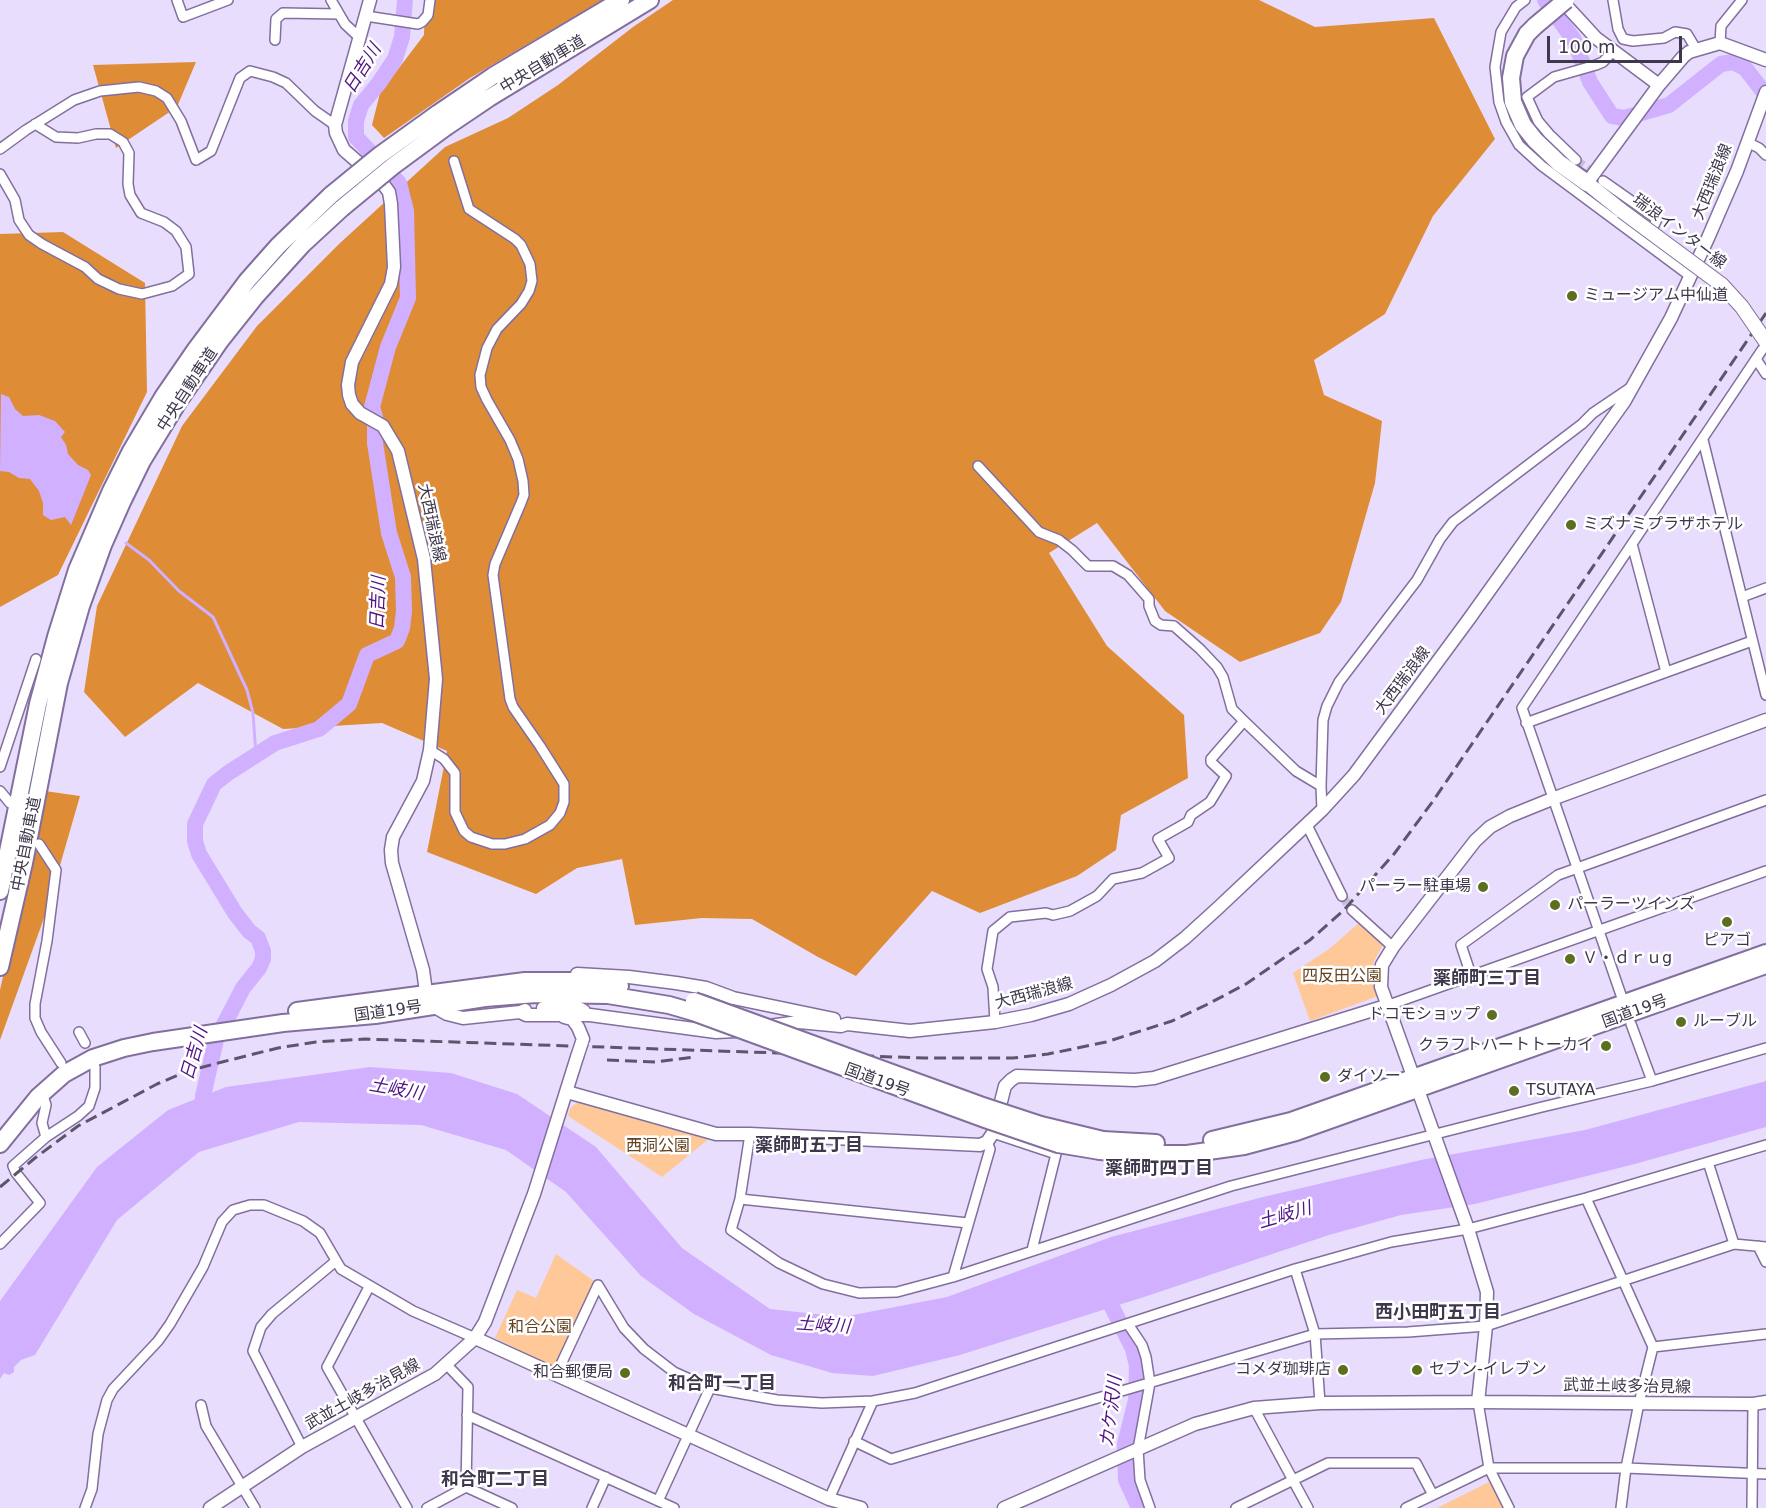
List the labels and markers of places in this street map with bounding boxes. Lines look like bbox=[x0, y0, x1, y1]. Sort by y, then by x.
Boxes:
place label: ミュージアム中仙道 bbox=[1584, 286, 1728, 306]
marker: ミュージアム中仙道 bbox=[1565, 289, 1579, 303]
place label: ミズナミプラザホテル bbox=[1583, 515, 1743, 535]
marker: ミズナミプラザホテル bbox=[1564, 518, 1578, 532]
place label: パーラー駐車場 bbox=[1359, 877, 1471, 897]
marker: パーラー駐車場 bbox=[1476, 880, 1490, 894]
place label: パーラーツインズ bbox=[1567, 895, 1695, 915]
marker: パーラーツインズ bbox=[1548, 898, 1562, 912]
marker: ピアゴ bbox=[1720, 915, 1734, 929]
place label: ピアゴ bbox=[1703, 931, 1751, 951]
place label: Ｖ・ｄｒｕg bbox=[1582, 949, 1672, 969]
marker: Ｖ・ｄｒｕg bbox=[1563, 952, 1577, 966]
place label: ドコモショップ bbox=[1368, 1005, 1480, 1025]
marker: ドコモショップ bbox=[1485, 1008, 1499, 1022]
place label: ルーブル bbox=[1693, 1012, 1757, 1032]
marker: ルーブル bbox=[1674, 1015, 1688, 1029]
place label: クラフトハートトーカイ bbox=[1418, 1036, 1594, 1056]
marker: クラフトハートトーカイ bbox=[1599, 1039, 1613, 1053]
place label: ダイソー bbox=[1337, 1067, 1401, 1087]
marker: ダイソー bbox=[1318, 1070, 1332, 1084]
place label: TSUTAYA bbox=[1526, 1081, 1595, 1101]
marker: TSUTAYA bbox=[1507, 1084, 1521, 1098]
place label: コメダ珈琲店 bbox=[1235, 1360, 1331, 1380]
place label: セブン-イレブン bbox=[1429, 1360, 1547, 1380]
place label: 和合郵便局 bbox=[533, 1363, 613, 1383]
marker: コメダ珈琲店 bbox=[1336, 1363, 1350, 1377]
marker: セブン-イレブン bbox=[1410, 1363, 1424, 1377]
marker: 和合郵便局 bbox=[618, 1366, 632, 1380]

